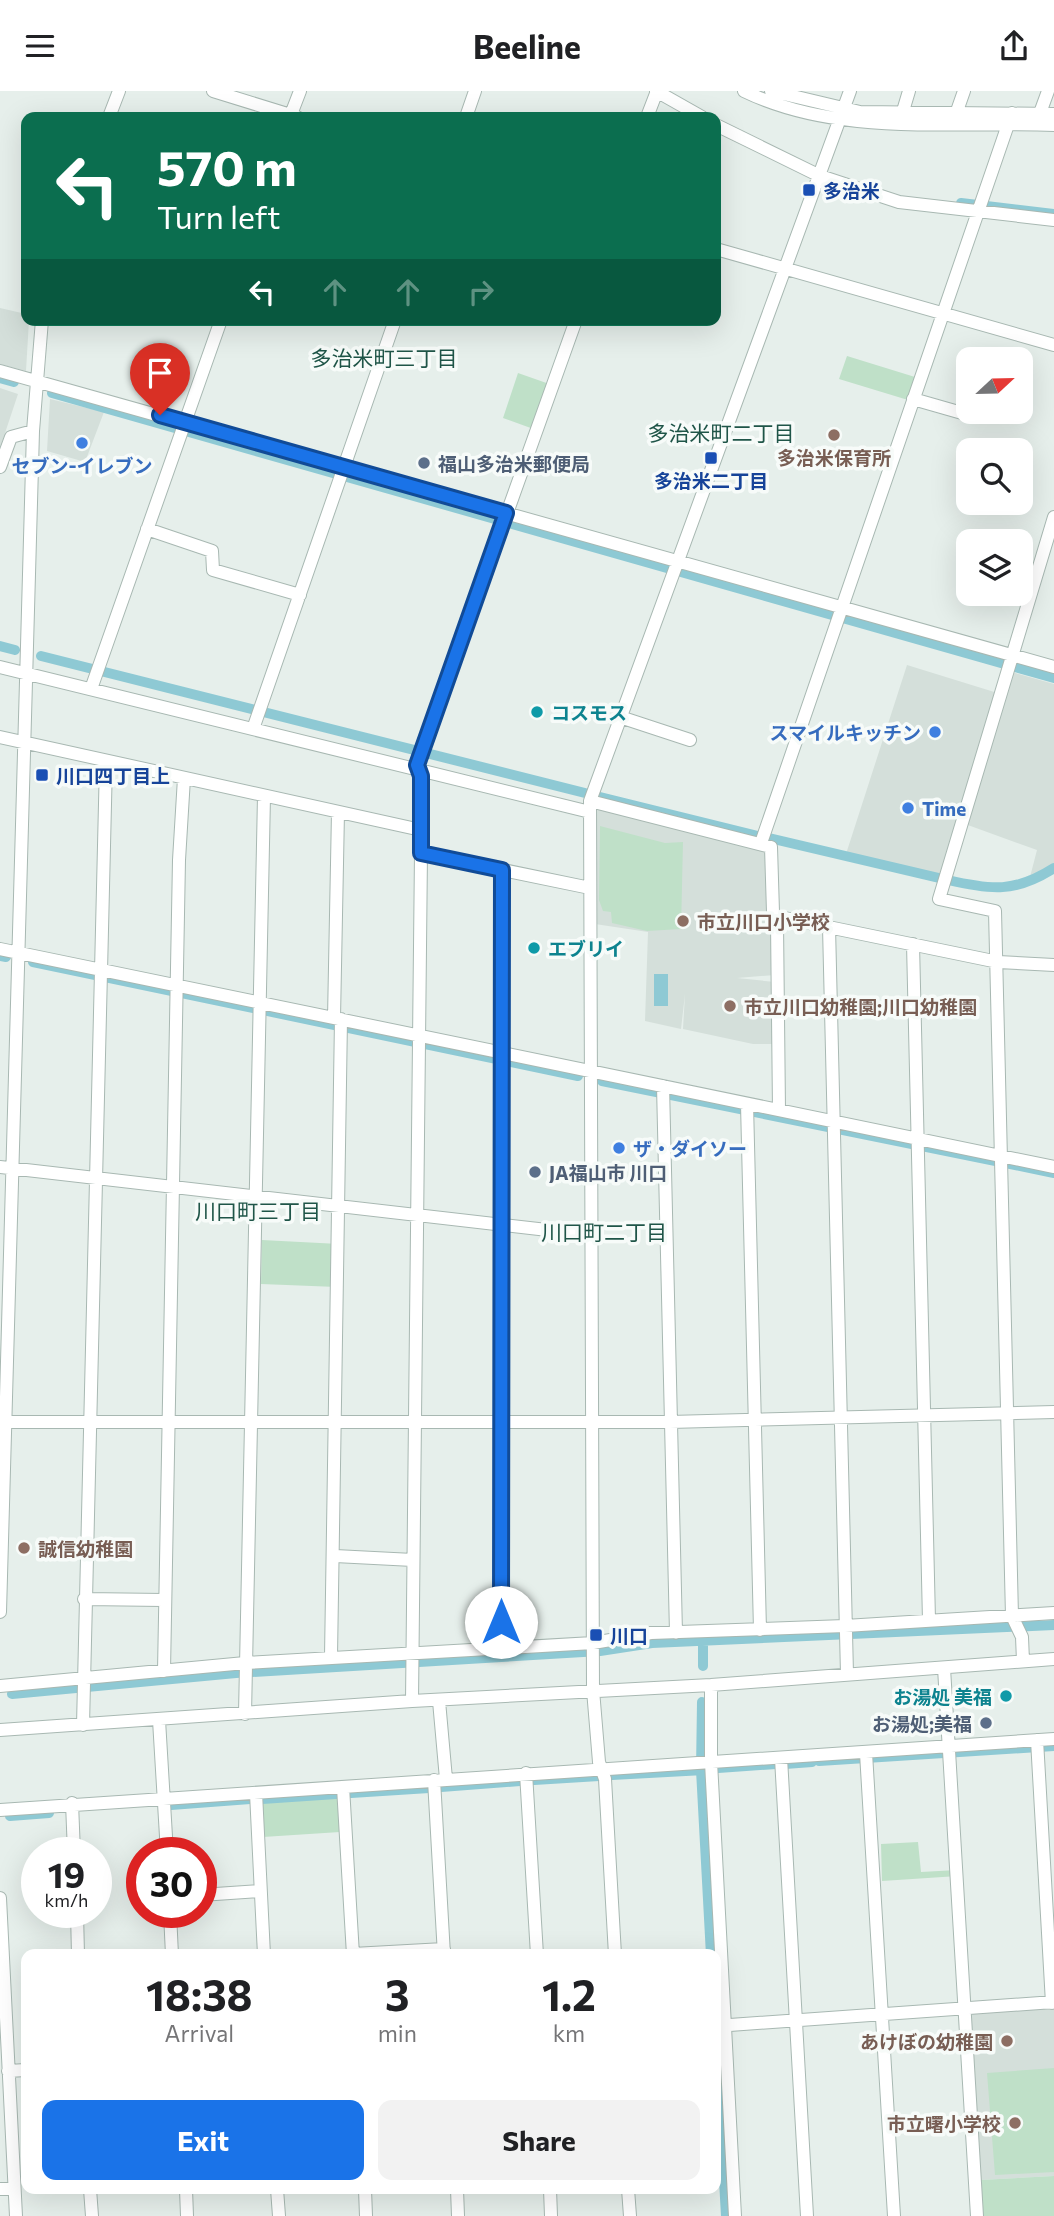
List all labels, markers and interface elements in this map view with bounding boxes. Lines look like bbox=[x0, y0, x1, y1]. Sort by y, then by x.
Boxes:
text: Beeline bbox=[473, 26, 581, 66]
icon: menu bbox=[21, 27, 59, 65]
icon: share bbox=[995, 27, 1033, 65]
text: 570 m bbox=[157, 136, 297, 196]
icon: left bbox=[42, 140, 133, 231]
place label: 多治米 bbox=[823, 179, 880, 202]
marker: 多治米 bbox=[801, 182, 817, 198]
text: Turn left bbox=[157, 196, 281, 236]
icon: left bbox=[243, 273, 281, 311]
icon: ahead bbox=[316, 273, 354, 311]
icon: ahead bbox=[389, 273, 427, 311]
icon: right bbox=[462, 273, 500, 311]
pin bbox=[130, 343, 190, 415]
district label: 多治米町三丁目 bbox=[311, 345, 458, 370]
north arrow bbox=[956, 347, 1032, 423]
map controls bbox=[956, 347, 1033, 606]
icon: arrive bbox=[141, 354, 179, 392]
district label: 多治米町二丁目 bbox=[648, 420, 795, 445]
marker: 多治米保育所 bbox=[826, 427, 842, 443]
marker: セブン-イレブン bbox=[74, 435, 90, 451]
button: search bbox=[956, 438, 1033, 515]
place label: 多治米保育所 bbox=[777, 446, 891, 469]
marker: 多治米二丁目 bbox=[703, 450, 719, 466]
place label: 福山多治米郵便局 bbox=[438, 452, 590, 475]
place label: セブン-イレブン bbox=[11, 454, 153, 477]
marker: 福山多治米郵便局 bbox=[416, 455, 432, 471]
place label: 多治米二丁目 bbox=[654, 469, 768, 492]
button: layers bbox=[956, 529, 1033, 606]
place label: コスモス bbox=[551, 701, 627, 724]
marker: コスモス bbox=[529, 704, 545, 720]
place label: スマイルキッチン bbox=[770, 721, 921, 744]
marker: スマイルキッチン bbox=[927, 724, 943, 740]
place label: 川口四丁目上 bbox=[56, 764, 170, 787]
marker: 川口四丁目上 bbox=[34, 767, 50, 783]
place label: Time bbox=[922, 797, 966, 820]
marker: Time bbox=[900, 800, 916, 816]
place label: 市立川口小学校 bbox=[697, 910, 830, 933]
marker: 市立川口小学校 bbox=[675, 913, 691, 929]
place label: エブリイ bbox=[548, 937, 624, 960]
marker: エブリイ bbox=[526, 940, 542, 956]
place label: 市立川口幼稚園;川口幼稚園 bbox=[744, 995, 977, 1018]
marker: 市立川口幼稚園;川口幼稚園 bbox=[722, 998, 738, 1014]
place label: ザ・ダイソー bbox=[633, 1137, 747, 1160]
marker: ザ・ダイソー bbox=[611, 1140, 627, 1156]
place label: JA福山市 川口 bbox=[549, 1161, 667, 1184]
marker: JA福山市 川口 bbox=[527, 1164, 543, 1180]
district label: 川口町三丁目 bbox=[195, 1198, 321, 1223]
district label: 川口町二丁目 bbox=[541, 1219, 667, 1244]
place label: 誠信幼稚園 bbox=[38, 1537, 133, 1560]
marker: 誠信幼稚園 bbox=[16, 1540, 32, 1556]
position arrow bbox=[464, 1585, 538, 1659]
place label: 川口 bbox=[610, 1624, 648, 1647]
marker: 川口 bbox=[588, 1627, 604, 1643]
place label: お湯処 美福 bbox=[893, 1685, 992, 1708]
marker: お湯処 美福 bbox=[998, 1688, 1014, 1704]
place label: お湯処;美福 bbox=[872, 1712, 972, 1735]
marker: お湯処;美福 bbox=[978, 1715, 994, 1731]
speed limit sign: 30 bbox=[126, 1837, 217, 1928]
text: 19 bbox=[48, 1852, 85, 1895]
text: km/h bbox=[45, 1889, 88, 1911]
text: 18:38 bbox=[146, 1968, 253, 2020]
text: 3 bbox=[385, 1968, 409, 2020]
text: 1.2 bbox=[542, 1968, 596, 2020]
text: Arrival bbox=[165, 2019, 234, 2047]
text: min bbox=[378, 2019, 417, 2047]
text: km bbox=[553, 2019, 585, 2047]
place label: あけぼの幼稚園 bbox=[860, 2030, 993, 2053]
marker: あけぼの幼稚園 bbox=[999, 2033, 1015, 2049]
button: Exit bbox=[42, 2100, 364, 2180]
button: Share bbox=[378, 2100, 700, 2180]
place label: 市立曙小学校 bbox=[887, 2112, 1001, 2135]
marker: 市立曙小学校 bbox=[1007, 2115, 1023, 2131]

